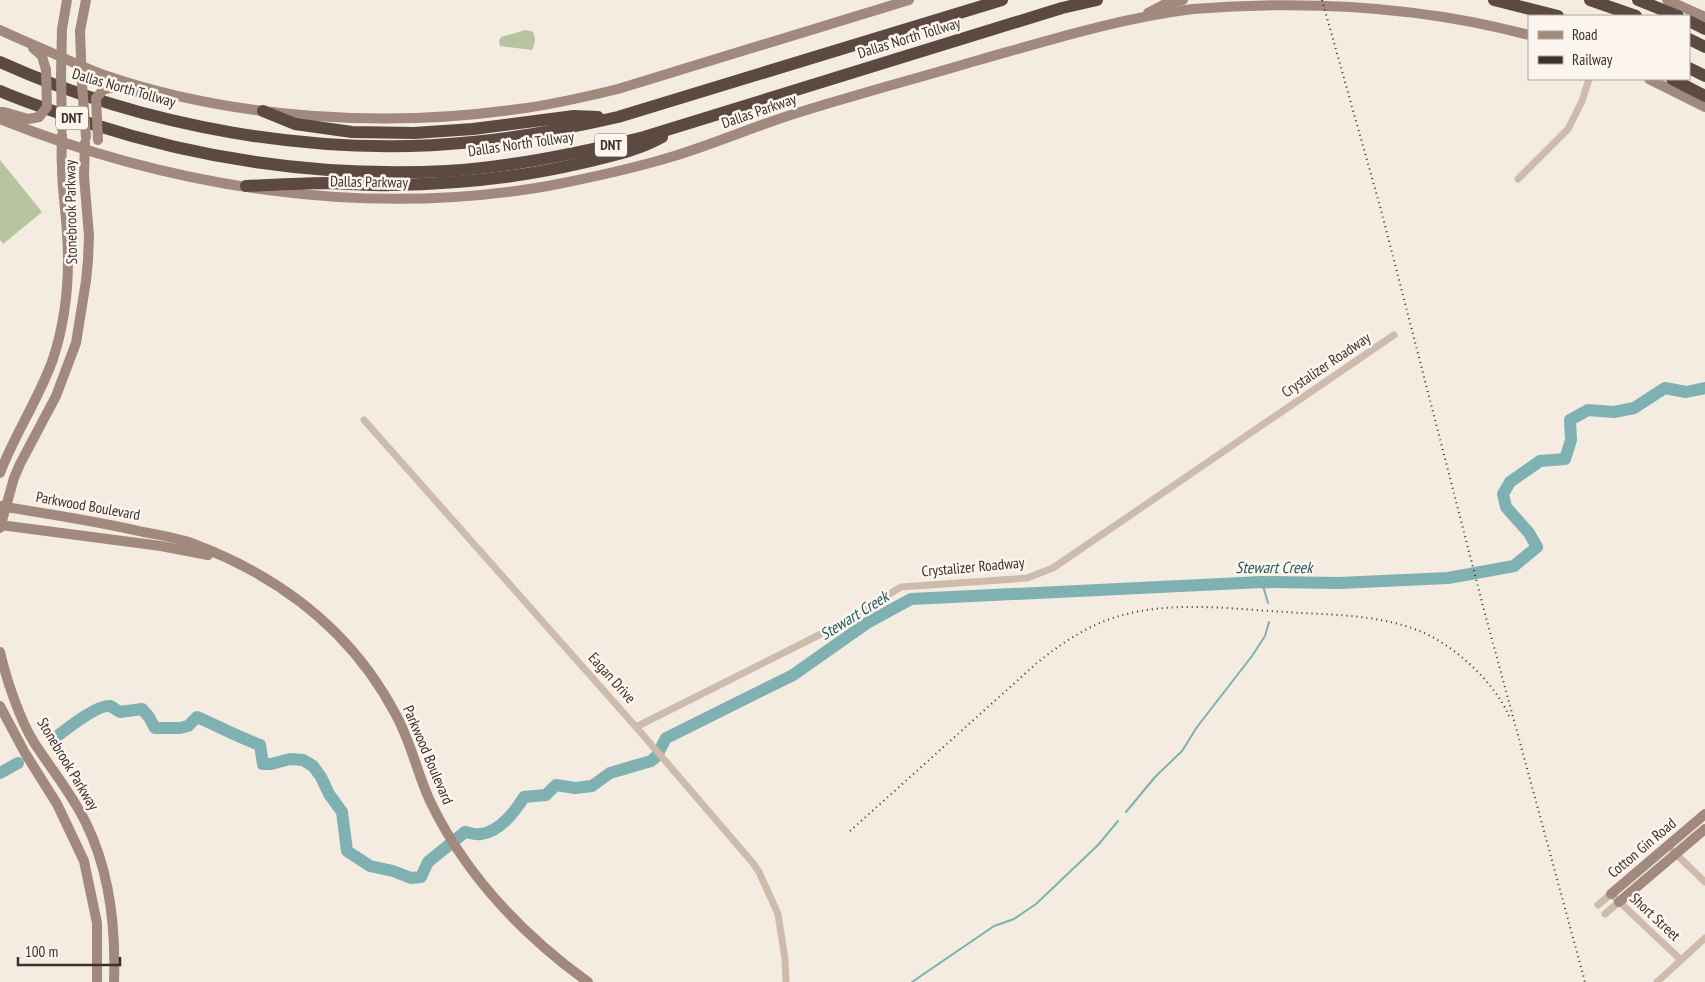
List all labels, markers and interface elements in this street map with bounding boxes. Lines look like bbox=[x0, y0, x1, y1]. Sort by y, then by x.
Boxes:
street label: Dallas North Tollway bbox=[855, 13, 963, 62]
legend bbox=[1528, 15, 1690, 80]
text: Road bbox=[1572, 25, 1598, 44]
text: Railway bbox=[1572, 50, 1613, 69]
street label: Dallas North Tollway bbox=[70, 64, 178, 111]
street label: Dallas Parkway bbox=[719, 89, 799, 132]
road number: DNT bbox=[56, 106, 88, 130]
street label: Dallas North Tollway bbox=[467, 127, 575, 160]
road number: DNT bbox=[595, 134, 627, 156]
street label: Stonebrook Parkway bbox=[60, 159, 81, 265]
street label: Dallas Parkway bbox=[330, 171, 408, 192]
street label: Crystalizer Roadway bbox=[1278, 328, 1374, 401]
street label: Parkwood Boulevard bbox=[34, 487, 142, 524]
street label: Crystalizer Roadway bbox=[921, 553, 1026, 580]
water label: Stewart Creek bbox=[1236, 557, 1314, 577]
water label: Stewart Creek bbox=[816, 585, 893, 644]
street label: Eagan Drive bbox=[585, 648, 640, 707]
street label: Parkwood Boulevard bbox=[399, 703, 458, 807]
street label: Stonebrook Parkway bbox=[33, 714, 104, 814]
street label: Cotton Gin Road bbox=[1604, 814, 1680, 882]
street label: Short Street bbox=[1626, 888, 1685, 945]
scale bar bbox=[18, 934, 120, 966]
text: 100 m bbox=[25, 942, 58, 961]

